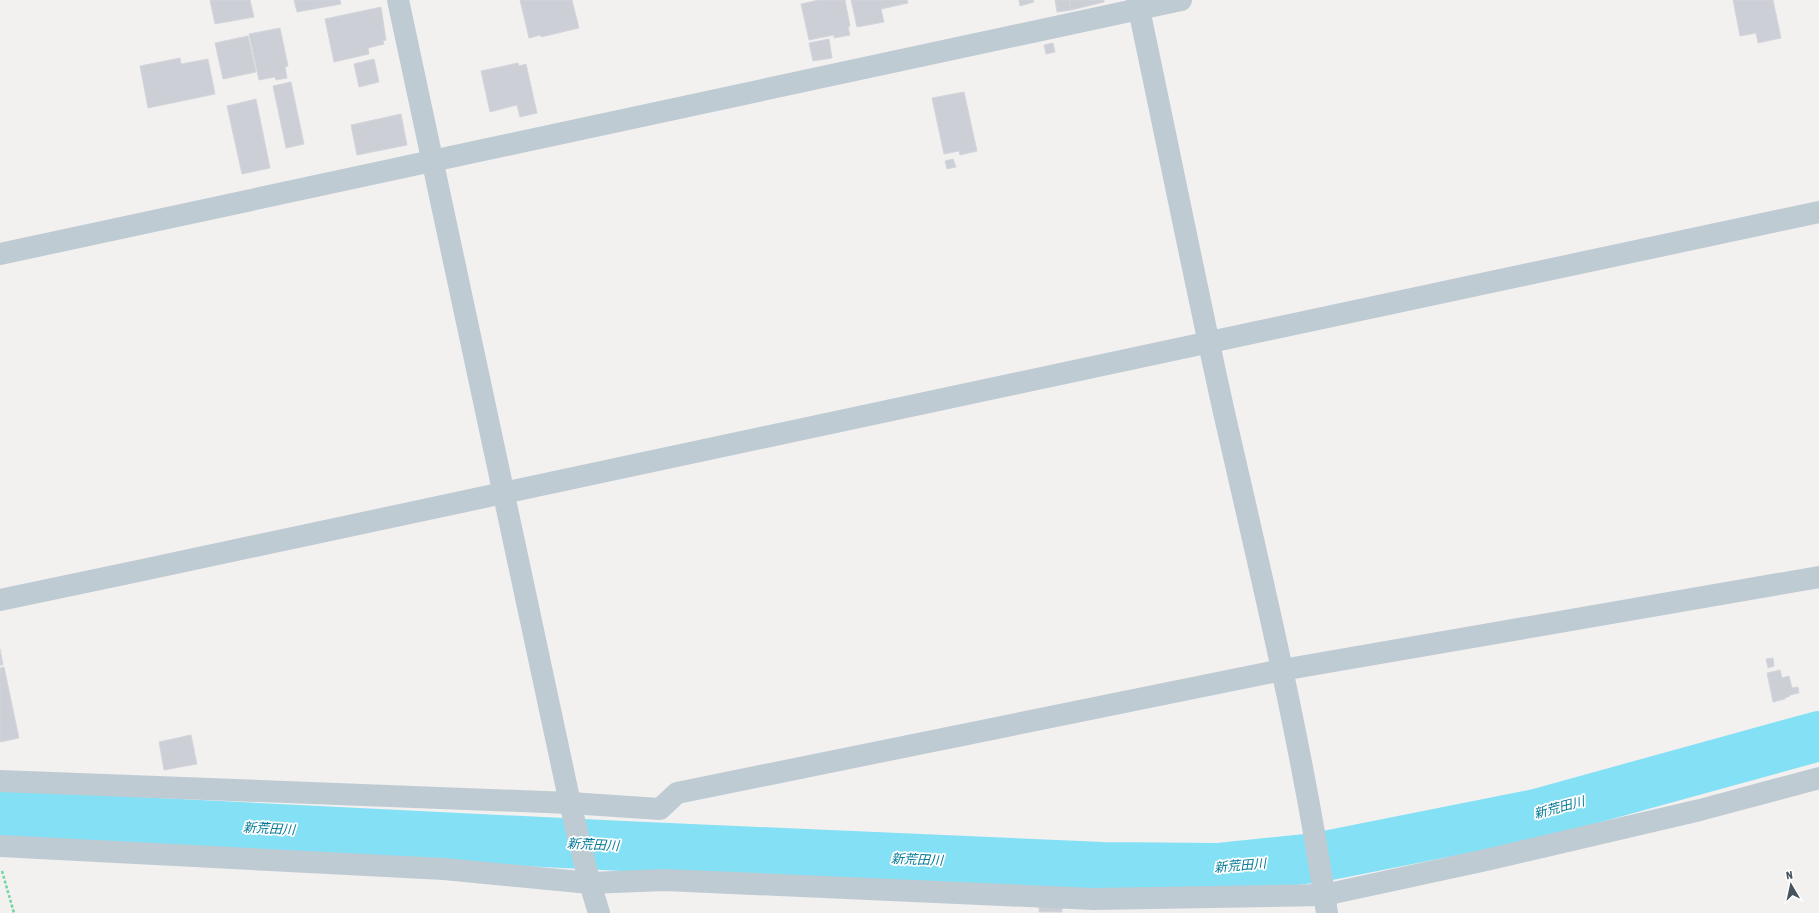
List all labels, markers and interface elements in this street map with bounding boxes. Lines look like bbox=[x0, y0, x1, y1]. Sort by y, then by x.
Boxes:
water label: 新荒田川 bbox=[1532, 793, 1588, 821]
water label: 新荒田川 bbox=[243, 820, 297, 837]
water label: 新荒田川 bbox=[567, 836, 621, 853]
water label: 新荒田川 bbox=[891, 851, 945, 868]
water label: 新荒田川 bbox=[1213, 856, 1269, 875]
north arrow bbox=[1771, 865, 1811, 905]
text: N bbox=[1785, 869, 1794, 882]

